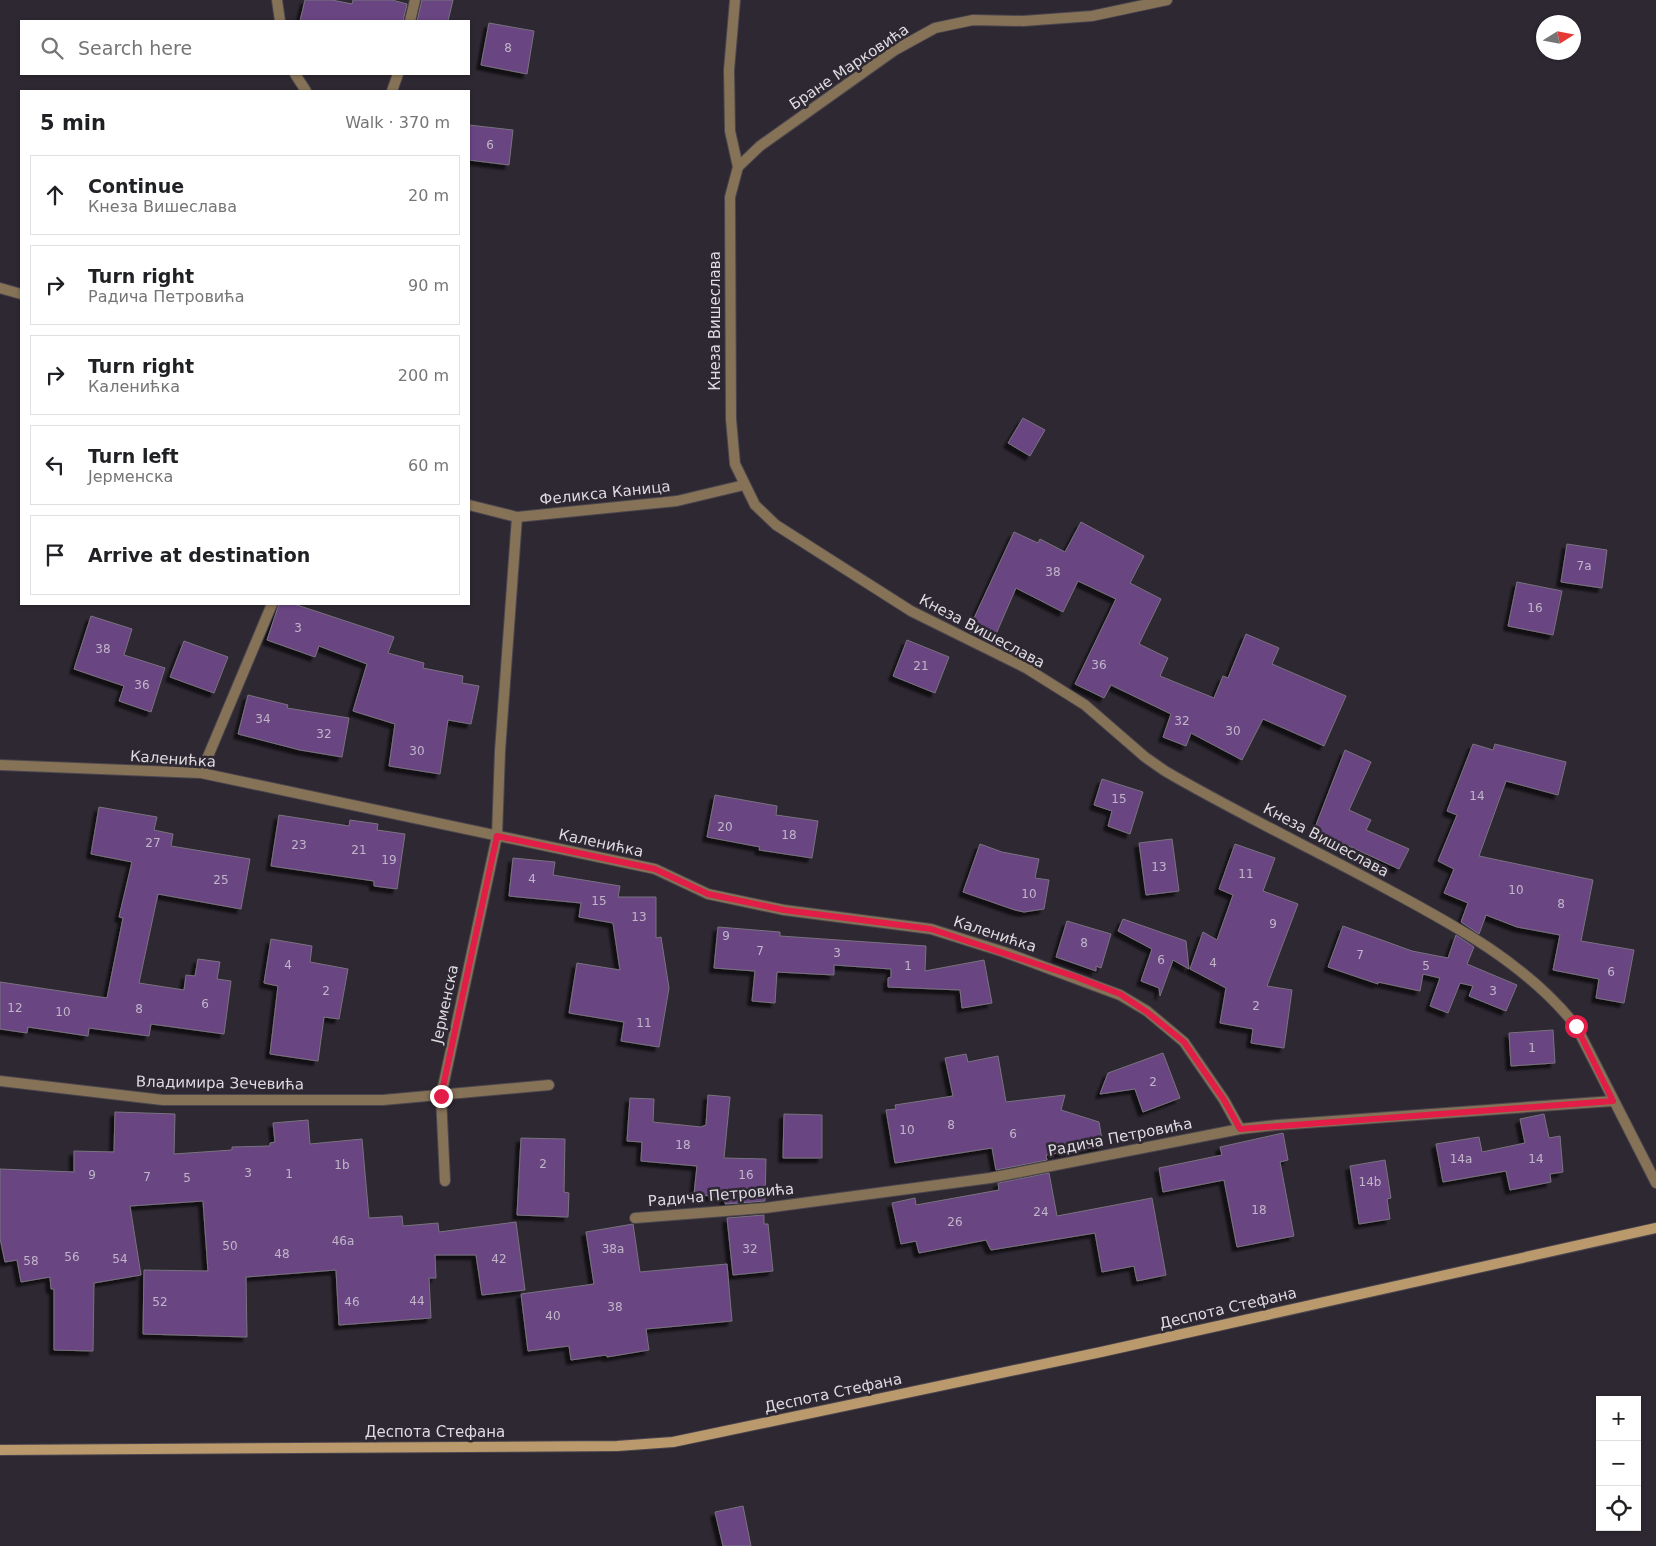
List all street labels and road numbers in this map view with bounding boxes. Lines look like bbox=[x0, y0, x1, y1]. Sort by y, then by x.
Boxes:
street label: Бране Марковића bbox=[786, 20, 912, 114]
street label: Кнеза Вишеслава bbox=[706, 251, 724, 391]
street label: Феликса Каница bbox=[539, 477, 671, 509]
street label: Кнеза Вишеслава bbox=[916, 590, 1048, 672]
street label: Каленићка bbox=[129, 747, 217, 771]
street label: Кнеза Вишеслава bbox=[1260, 799, 1392, 881]
street label: Каленићка bbox=[557, 825, 645, 861]
street label: Каленићка bbox=[951, 912, 1039, 956]
street label: Јерменска bbox=[428, 963, 462, 1046]
street label: Владимира Зечевића bbox=[136, 1073, 304, 1093]
street label: Радича Петровића bbox=[1046, 1114, 1194, 1160]
street label: Радича Петровића bbox=[647, 1180, 795, 1210]
street label: Деспота Стефана bbox=[1158, 1283, 1298, 1333]
street label: Деспота Стефана bbox=[762, 1370, 904, 1416]
street label: Деспота Стефана bbox=[365, 1423, 505, 1441]

